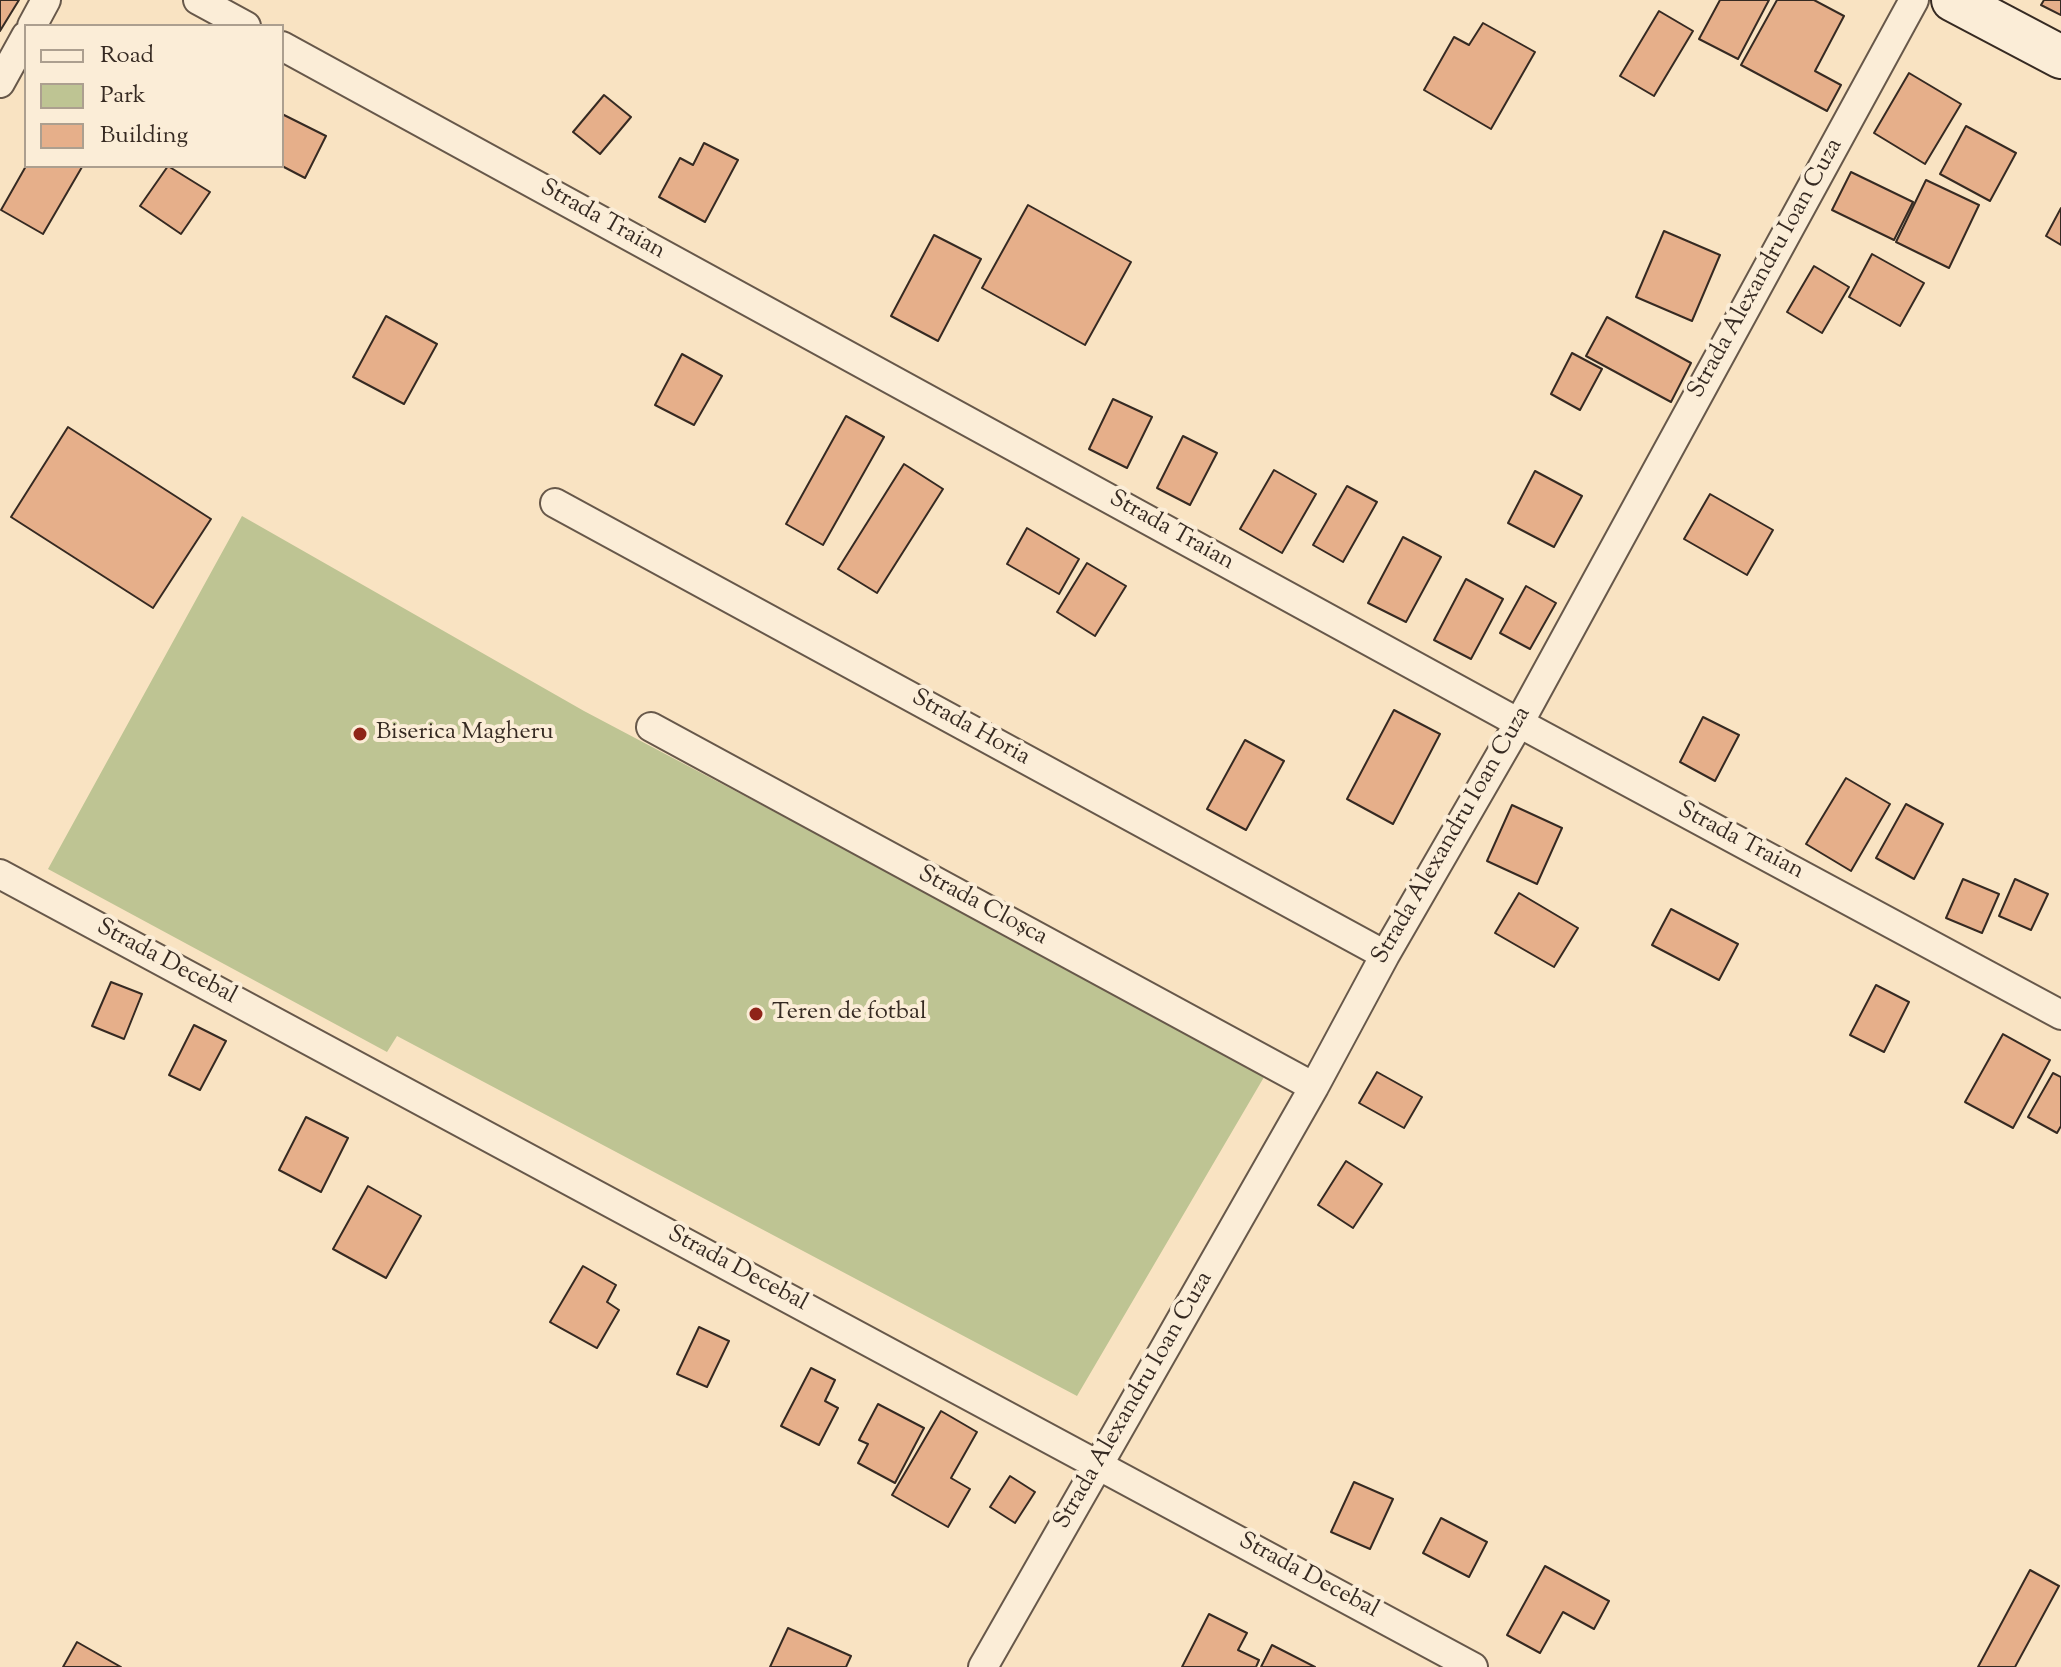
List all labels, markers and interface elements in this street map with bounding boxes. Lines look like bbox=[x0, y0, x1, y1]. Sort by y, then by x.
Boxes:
legend bbox=[24, 24, 284, 168]
text: Road bbox=[100, 39, 154, 73]
text: Park bbox=[100, 79, 146, 113]
text: Building bbox=[100, 119, 188, 153]
street label: Strada Alexandru Ioan Cuza bbox=[1683, 134, 1851, 404]
street label: Strada Traian bbox=[534, 175, 670, 267]
street label: Strada Traian bbox=[1103, 486, 1239, 578]
street label: Strada Horia bbox=[906, 685, 1034, 773]
street label: Strada Alexandru Ioan Cuza bbox=[1367, 702, 1539, 970]
place label: Biserica Magheru bbox=[376, 720, 554, 748]
marker: Biserica Magheru bbox=[351, 725, 369, 743]
street label: Strada Traian bbox=[1672, 797, 1808, 887]
street label: Strada Cloșca bbox=[912, 861, 1052, 953]
street label: Strada Decebal bbox=[91, 914, 241, 1012]
place label: Teren de fotbal bbox=[772, 1000, 927, 1028]
marker: Teren de fotbal bbox=[747, 1005, 765, 1023]
street label: Strada Decebal bbox=[662, 1221, 812, 1319]
street label: Strada Alexandru Ioan Cuza bbox=[1049, 1267, 1221, 1535]
street label: Strada Decebal bbox=[1233, 1528, 1383, 1626]

